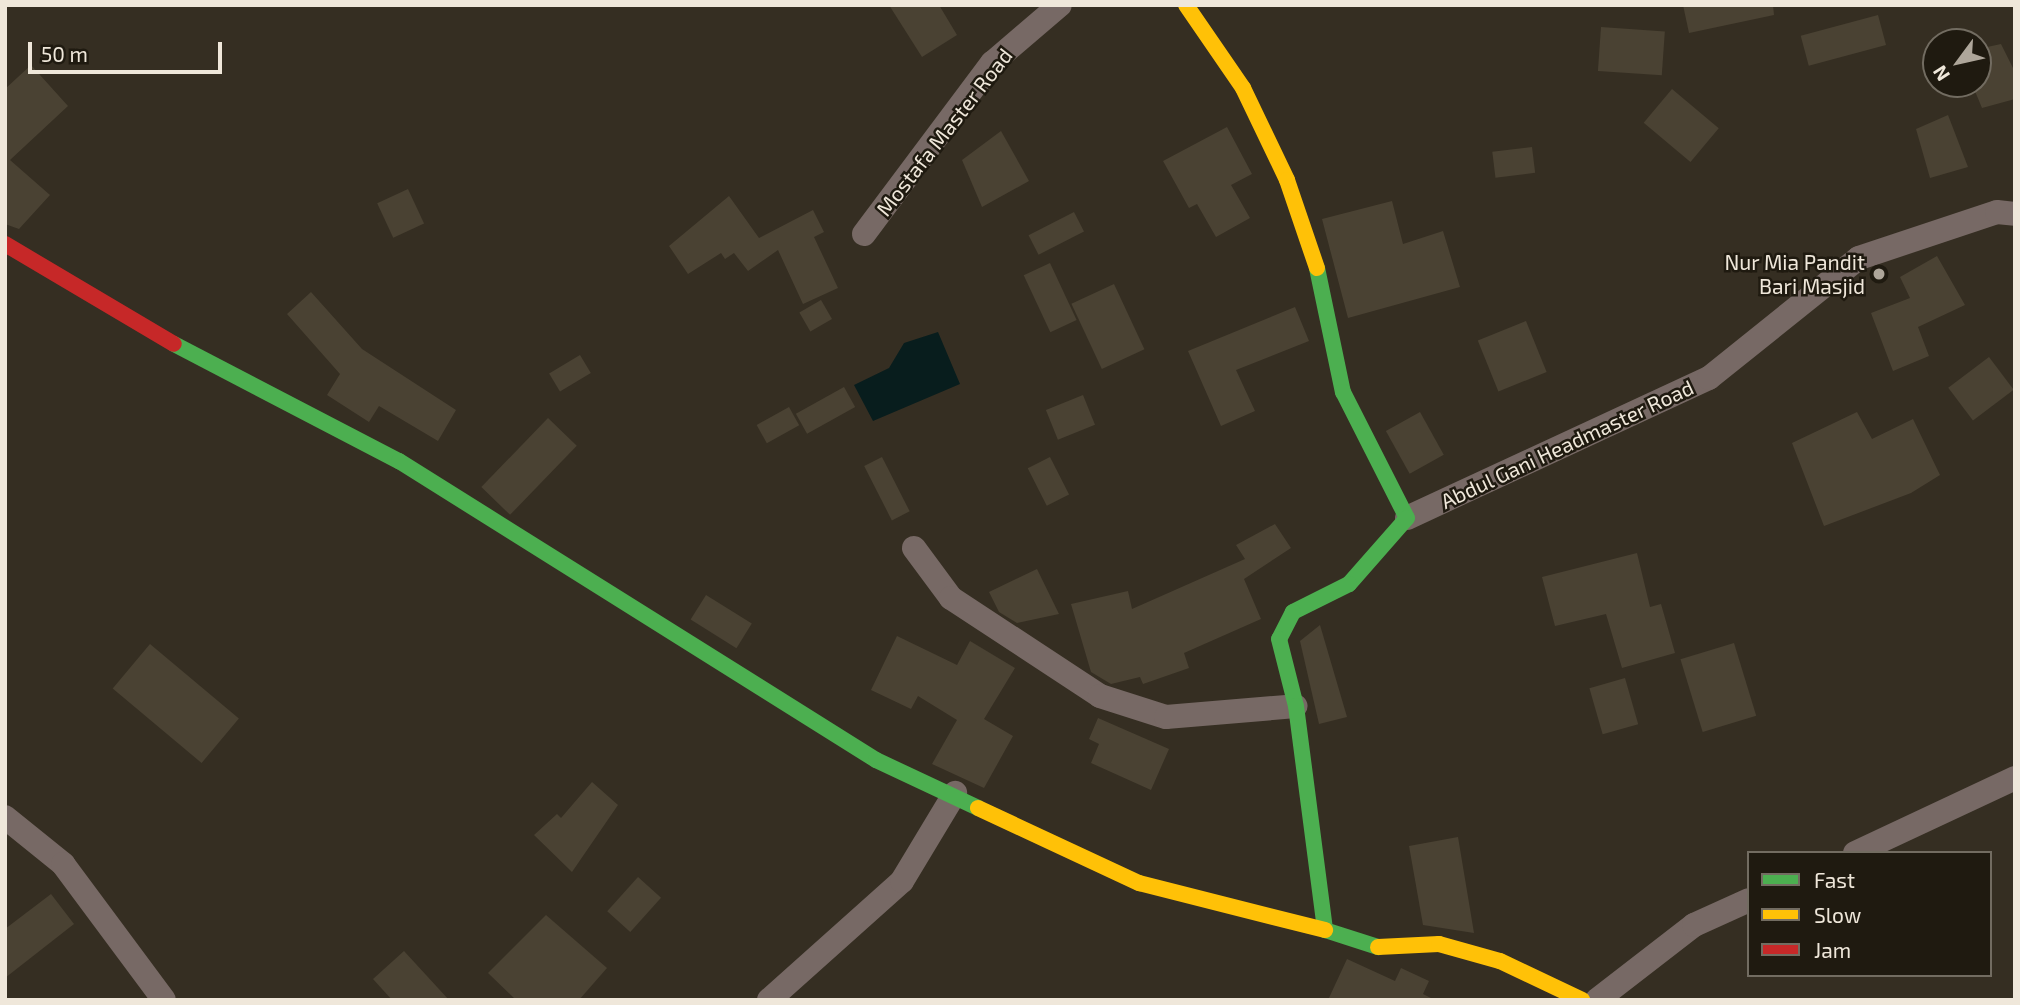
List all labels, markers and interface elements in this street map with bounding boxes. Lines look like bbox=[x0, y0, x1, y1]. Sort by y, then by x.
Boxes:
scale bar bbox=[32, 28, 226, 72]
north arrow bbox=[1922, 28, 1992, 98]
text: 50 m bbox=[41, 41, 88, 66]
street label: Mostafa Master Road bbox=[871, 43, 1017, 221]
text: N bbox=[1927, 62, 1954, 86]
place label: Nur Mia Pandit Bari Masjid bbox=[1724, 249, 1865, 299]
marker: Nur Mia Pandit Bari Masjid bbox=[1871, 266, 1887, 282]
street label: Abdul Gani Headmaster Road bbox=[1436, 374, 1698, 514]
legend bbox=[1747, 851, 1992, 977]
text: Fast bbox=[1814, 867, 1855, 892]
text: Slow bbox=[1814, 902, 1861, 927]
text: Jam bbox=[1814, 937, 1851, 962]

